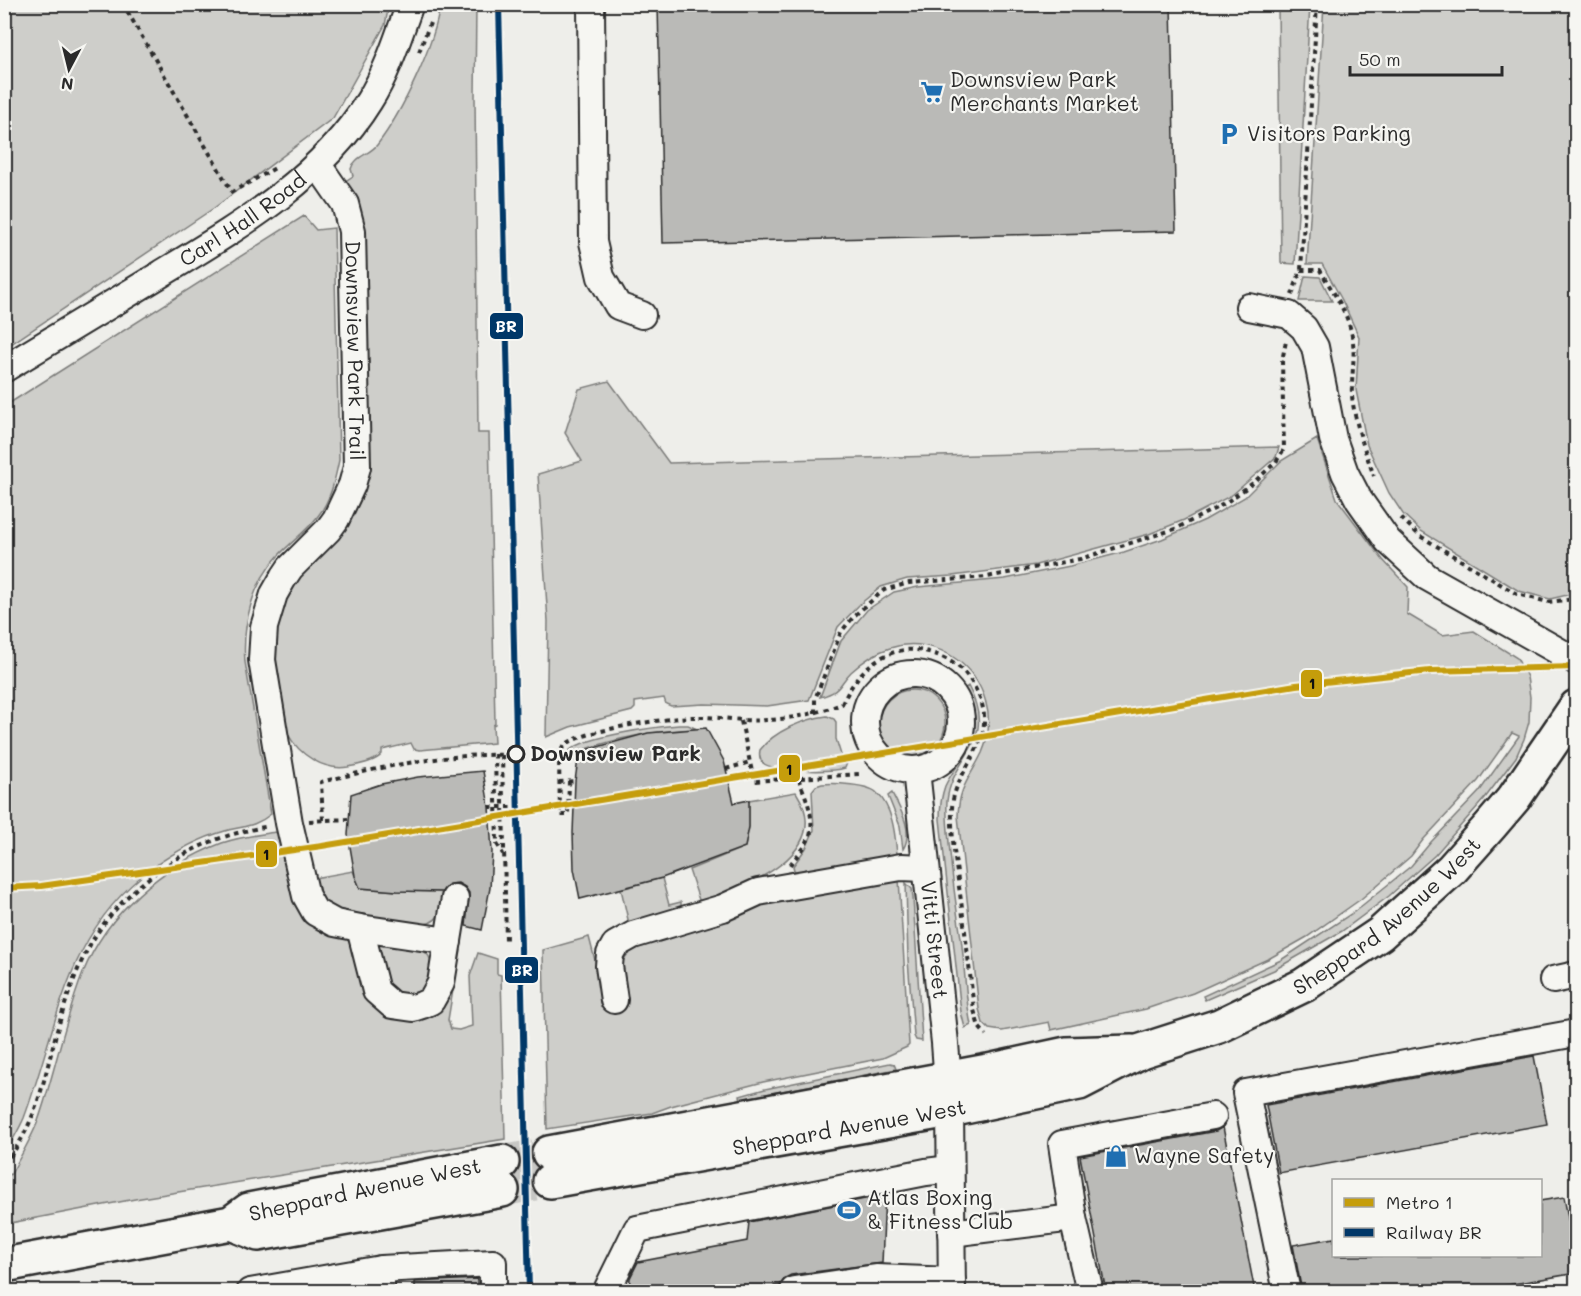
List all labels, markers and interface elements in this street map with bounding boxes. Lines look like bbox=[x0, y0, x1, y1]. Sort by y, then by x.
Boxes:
north arrow bbox=[39, 39, 99, 99]
scale bar bbox=[1350, 39, 1502, 77]
text: 50 m bbox=[1359, 47, 1401, 71]
place label: Downsview Park Merchants Market bbox=[950, 65, 1139, 116]
text: N bbox=[60, 73, 74, 96]
supermarket icon: Downsview Park Merchants Market bbox=[919, 79, 945, 105]
place label: Visitors Parking bbox=[1247, 119, 1411, 146]
parking icon: Visitors Parking bbox=[1216, 121, 1242, 147]
street label: Carl Hall Road bbox=[174, 165, 311, 272]
street label: Downsview Park Trail bbox=[340, 240, 372, 461]
line badge: BR bbox=[489, 312, 524, 340]
text: BR bbox=[495, 315, 517, 336]
line badge: 1 bbox=[1300, 669, 1323, 698]
text: 1 bbox=[1308, 672, 1316, 693]
place label: Downsview Park bbox=[530, 739, 701, 766]
marker: Downsview Park bbox=[507, 745, 525, 763]
line badge: 1 bbox=[778, 754, 801, 783]
text: 1 bbox=[785, 758, 793, 779]
street label: Sheppard Avenue West bbox=[1288, 831, 1486, 1000]
line badge: 1 bbox=[255, 840, 278, 868]
text: 1 bbox=[262, 843, 270, 864]
street label: Vitti Street bbox=[916, 880, 955, 1000]
line badge: BR bbox=[504, 956, 539, 984]
text: BR bbox=[511, 959, 533, 980]
street label: Sheppard Avenue West bbox=[730, 1092, 968, 1160]
place label: Wayne Safety bbox=[1134, 1141, 1274, 1168]
shop icon: Wayne Safety bbox=[1103, 1143, 1129, 1169]
street label: Sheppard Avenue West bbox=[246, 1151, 483, 1226]
legend bbox=[1332, 1179, 1542, 1257]
place label: Atlas Boxing & Fitness Club bbox=[867, 1183, 1013, 1234]
text: Metro 1 bbox=[1386, 1190, 1453, 1214]
sports icon: Atlas Boxing & Fitness Club bbox=[836, 1197, 862, 1223]
text: Railway BR bbox=[1386, 1220, 1482, 1244]

